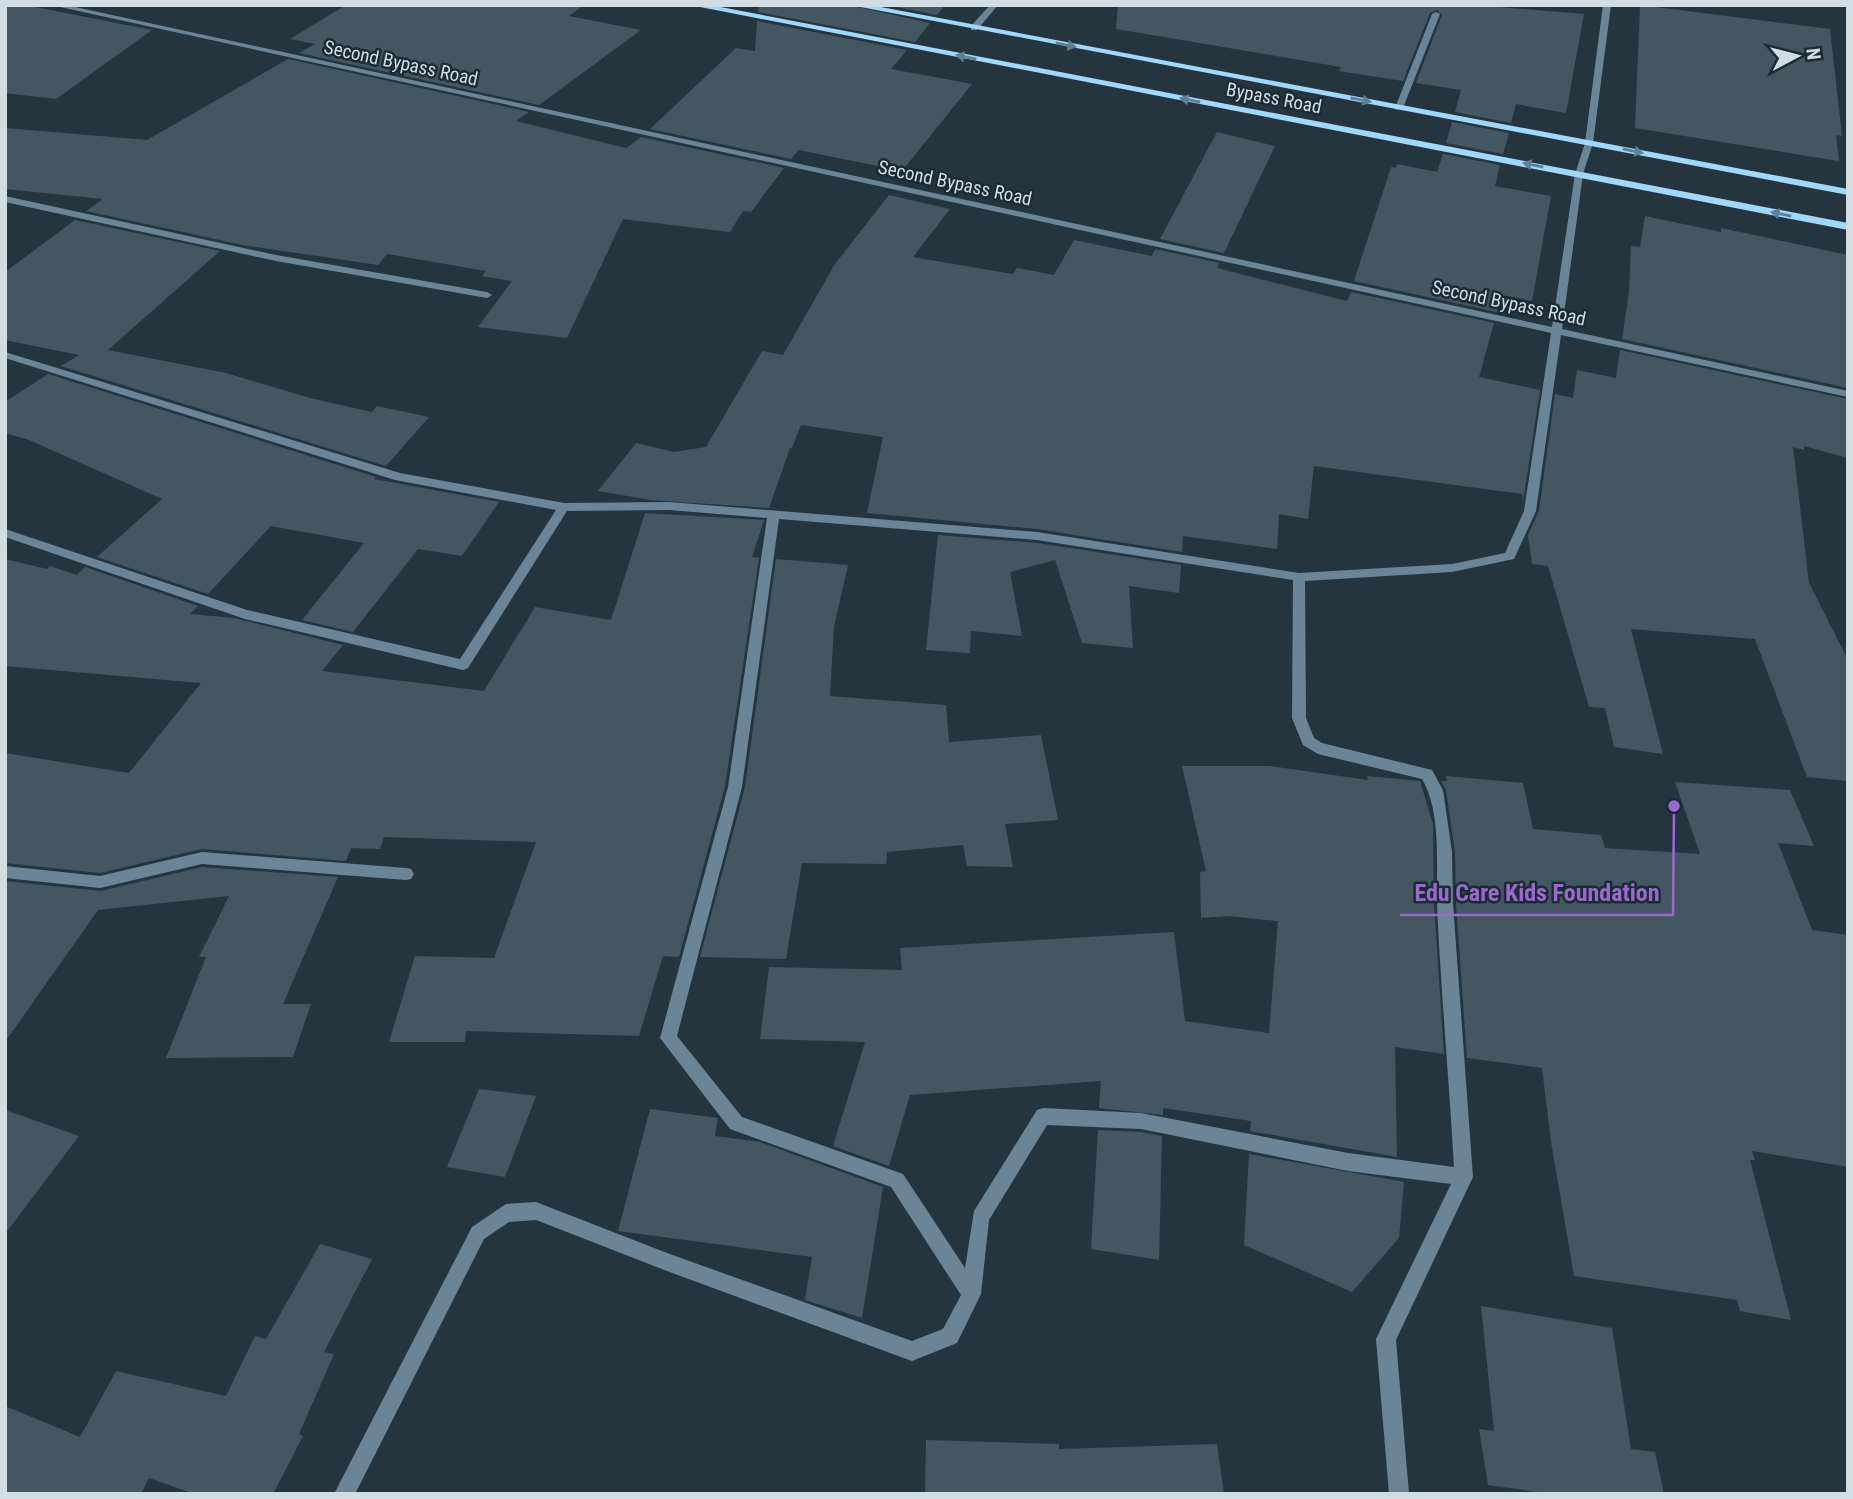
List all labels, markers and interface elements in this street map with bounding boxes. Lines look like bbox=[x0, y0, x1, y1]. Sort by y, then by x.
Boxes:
north arrow bbox=[1762, 21, 1832, 91]
street label: Second Bypass Road bbox=[322, 35, 480, 91]
one-way arrow bbox=[1055, 40, 1077, 51]
text: N bbox=[1801, 47, 1826, 61]
one-way arrow bbox=[955, 51, 977, 62]
street label: Bypass Road bbox=[1224, 77, 1324, 119]
one-way arrow bbox=[1179, 94, 1201, 105]
one-way arrow bbox=[1350, 95, 1372, 106]
one-way arrow bbox=[1622, 146, 1644, 157]
street label: Second Bypass Road bbox=[876, 155, 1034, 211]
one-way arrow bbox=[1522, 160, 1544, 171]
one-way arrow bbox=[1770, 208, 1792, 219]
street label: Second Bypass Road bbox=[1430, 275, 1588, 331]
callout: Edu Care Kids Foundation bbox=[1400, 870, 1673, 915]
text: Edu Care Kids Foundation bbox=[1414, 879, 1660, 907]

